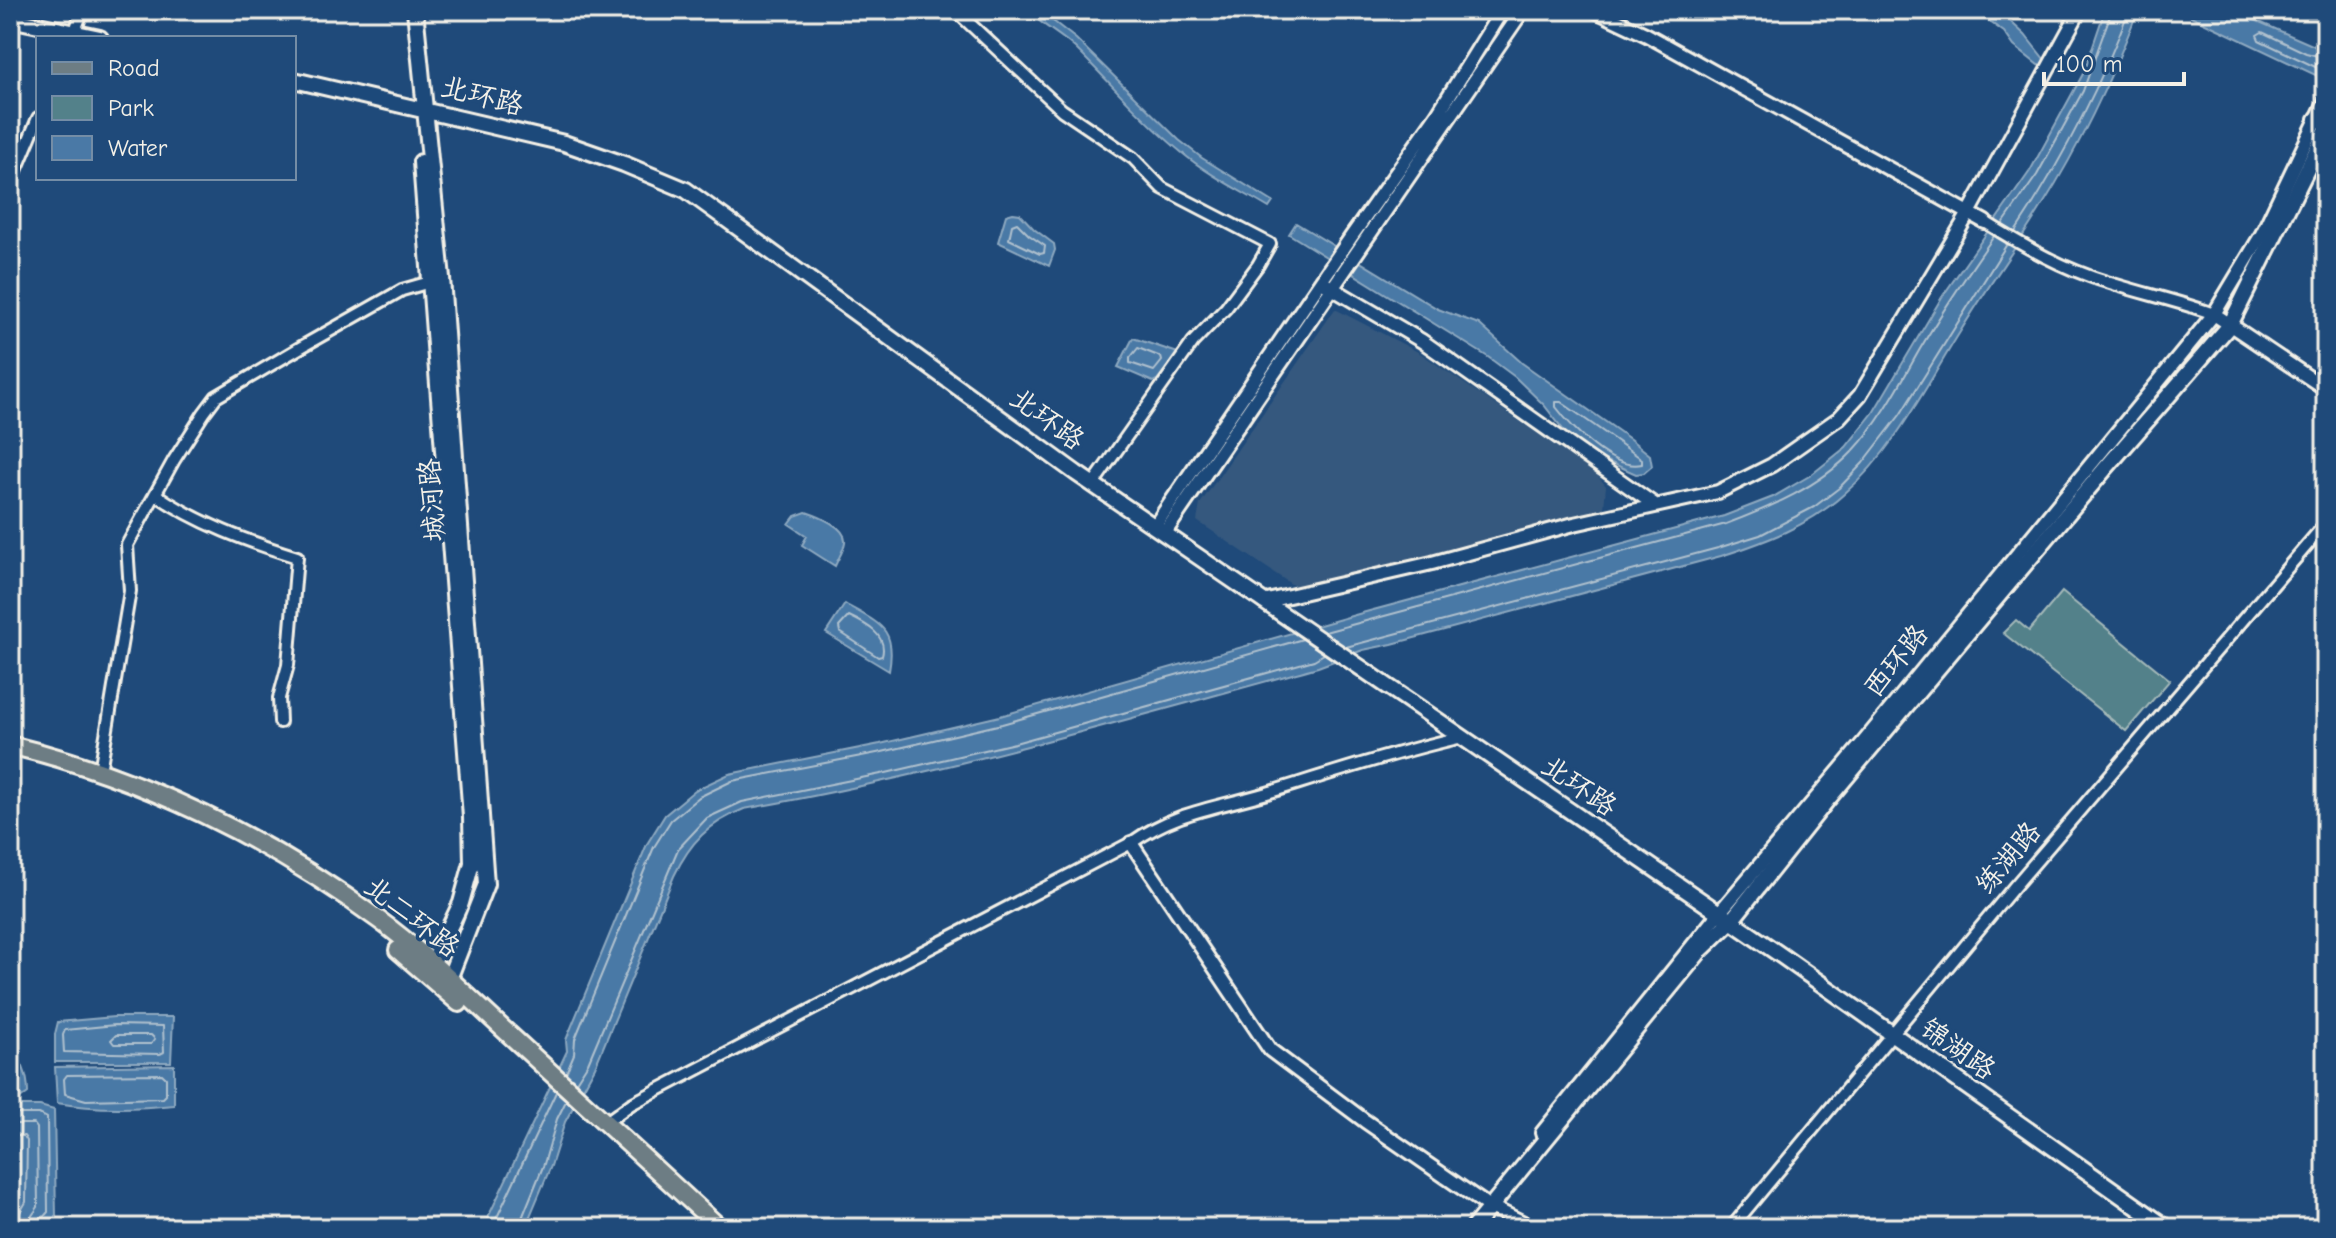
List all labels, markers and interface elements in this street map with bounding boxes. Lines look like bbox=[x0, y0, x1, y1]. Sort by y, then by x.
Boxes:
legend bbox=[36, 36, 296, 180]
scale bar bbox=[2044, 36, 2184, 86]
text: 100 m bbox=[2056, 50, 2123, 78]
text: Road bbox=[108, 54, 160, 82]
street label: 北环路 bbox=[437, 70, 527, 122]
text: Park bbox=[108, 94, 154, 122]
text: Water bbox=[108, 134, 168, 162]
street label: 北环路 bbox=[1004, 381, 1090, 457]
street label: 城河路 bbox=[413, 457, 451, 543]
street label: 西环路 bbox=[1857, 618, 1935, 704]
street label: 北环路 bbox=[1535, 749, 1623, 823]
street label: 练湖路 bbox=[1969, 816, 2047, 900]
street label: 北二环路 bbox=[358, 870, 466, 964]
street label: 锦湖路 bbox=[1914, 1012, 2002, 1086]

